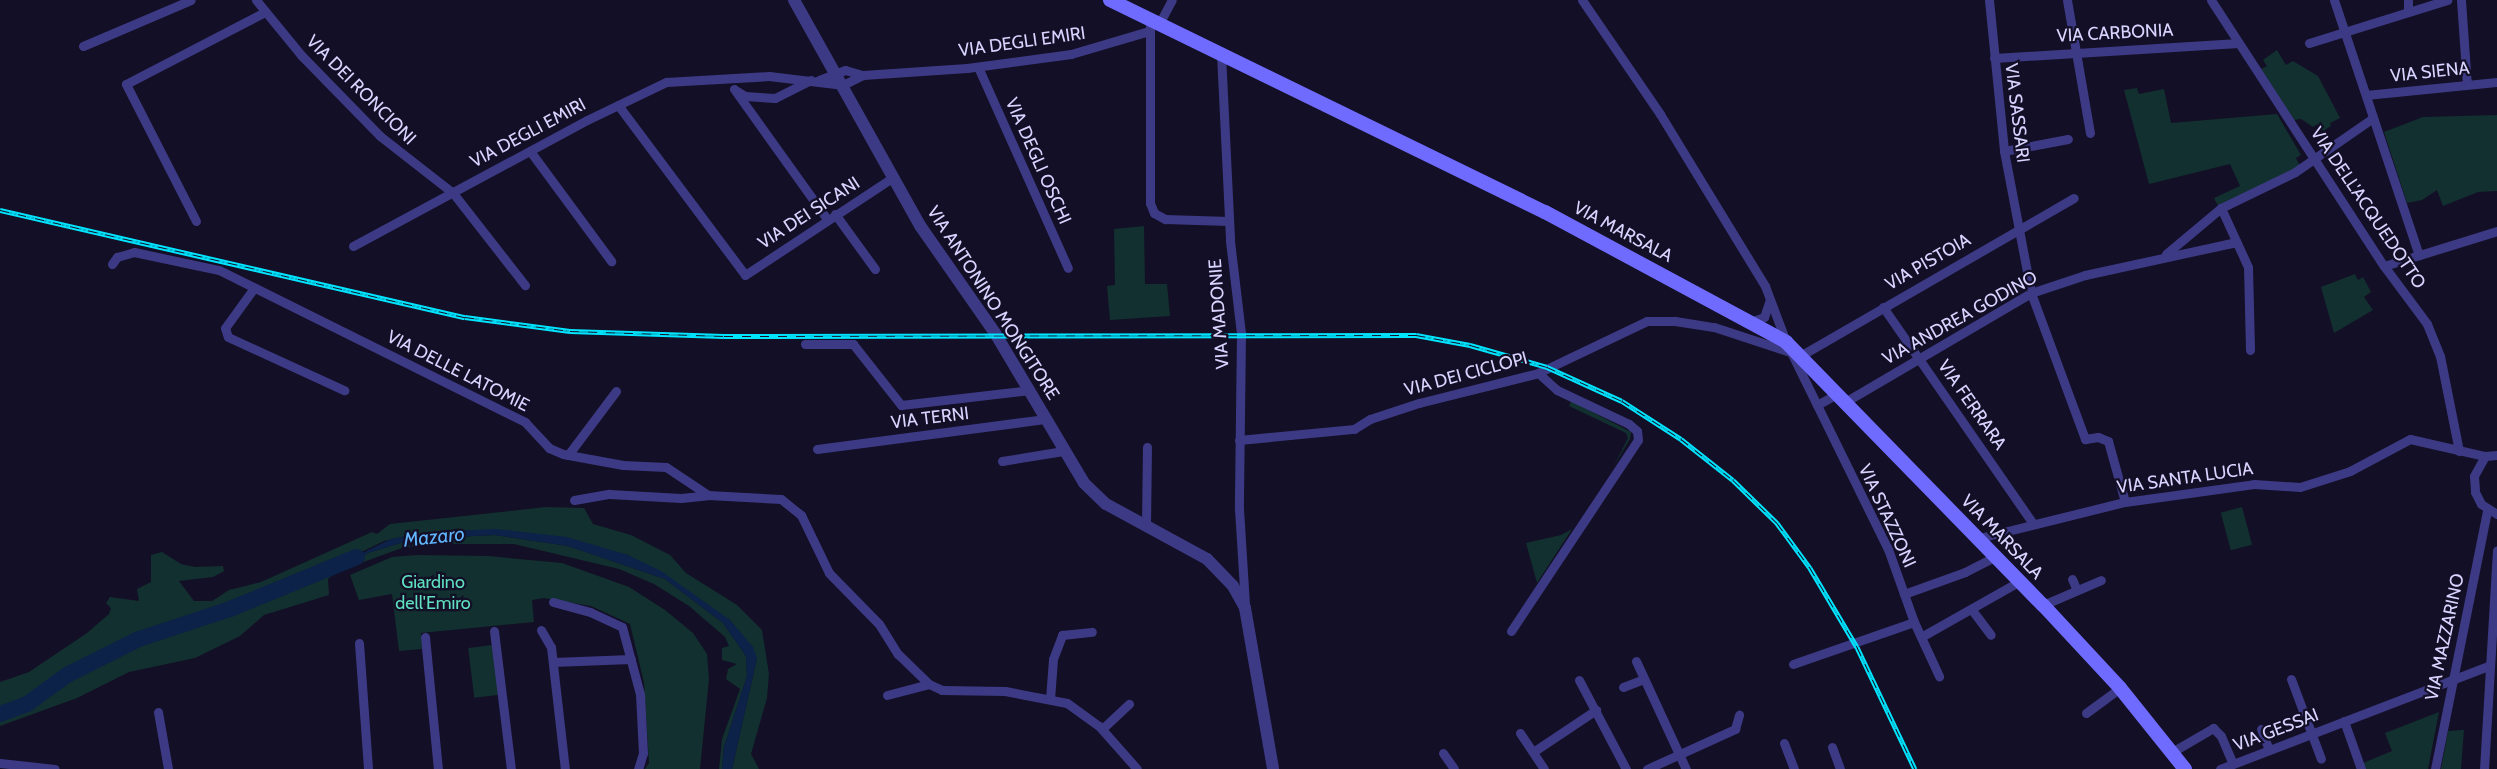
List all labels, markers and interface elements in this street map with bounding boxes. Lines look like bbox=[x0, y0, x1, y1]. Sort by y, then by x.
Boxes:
street label: VIA CARBONIA bbox=[2056, 19, 2174, 47]
street label: VIA DEGLI EMIRI bbox=[957, 22, 1087, 62]
street label: VIA DEI RONCIONI bbox=[302, 31, 420, 149]
street label: VIA SIENA bbox=[2389, 57, 2471, 87]
street label: VIA SASSARI bbox=[2000, 62, 2034, 164]
street label: VIA DEGLI EMIRI bbox=[466, 93, 590, 173]
street label: VIA DEGLI OSCHI bbox=[1000, 94, 1076, 228]
street label: VIA DELL'ACQUEDOTTO bbox=[2306, 123, 2430, 293]
street label: VIA DEI SICANI bbox=[754, 172, 864, 254]
street label: VIA MARSALA bbox=[1570, 197, 1676, 267]
street label: VIA ANTONINO MONGITORE bbox=[922, 202, 1064, 404]
street label: VIA PISTOIA bbox=[1882, 229, 1974, 295]
street label: VIA MADONIE bbox=[1204, 258, 1234, 370]
street label: VIA ANDREA GODINO bbox=[1879, 266, 2041, 370]
street label: VIA DELLE LATOMIE bbox=[383, 326, 533, 416]
street label: VIA DEI CICLOPI bbox=[1402, 347, 1530, 401]
street label: VIA FERRARA bbox=[1933, 356, 2011, 454]
street label: VIA TERNI bbox=[890, 403, 970, 433]
street label: VIA SANTA LUCIA bbox=[2116, 458, 2254, 498]
street label: VIA STAZZONI bbox=[1854, 461, 1920, 571]
street label: VIA MARSALA bbox=[1956, 490, 2048, 584]
water label: Mazaro bbox=[402, 522, 466, 552]
park label: Giardino dell'Emiro bbox=[395, 572, 471, 614]
street label: VIA MAZZARINO bbox=[2421, 572, 2469, 702]
street label: VIA GESSAI bbox=[2230, 704, 2322, 756]

